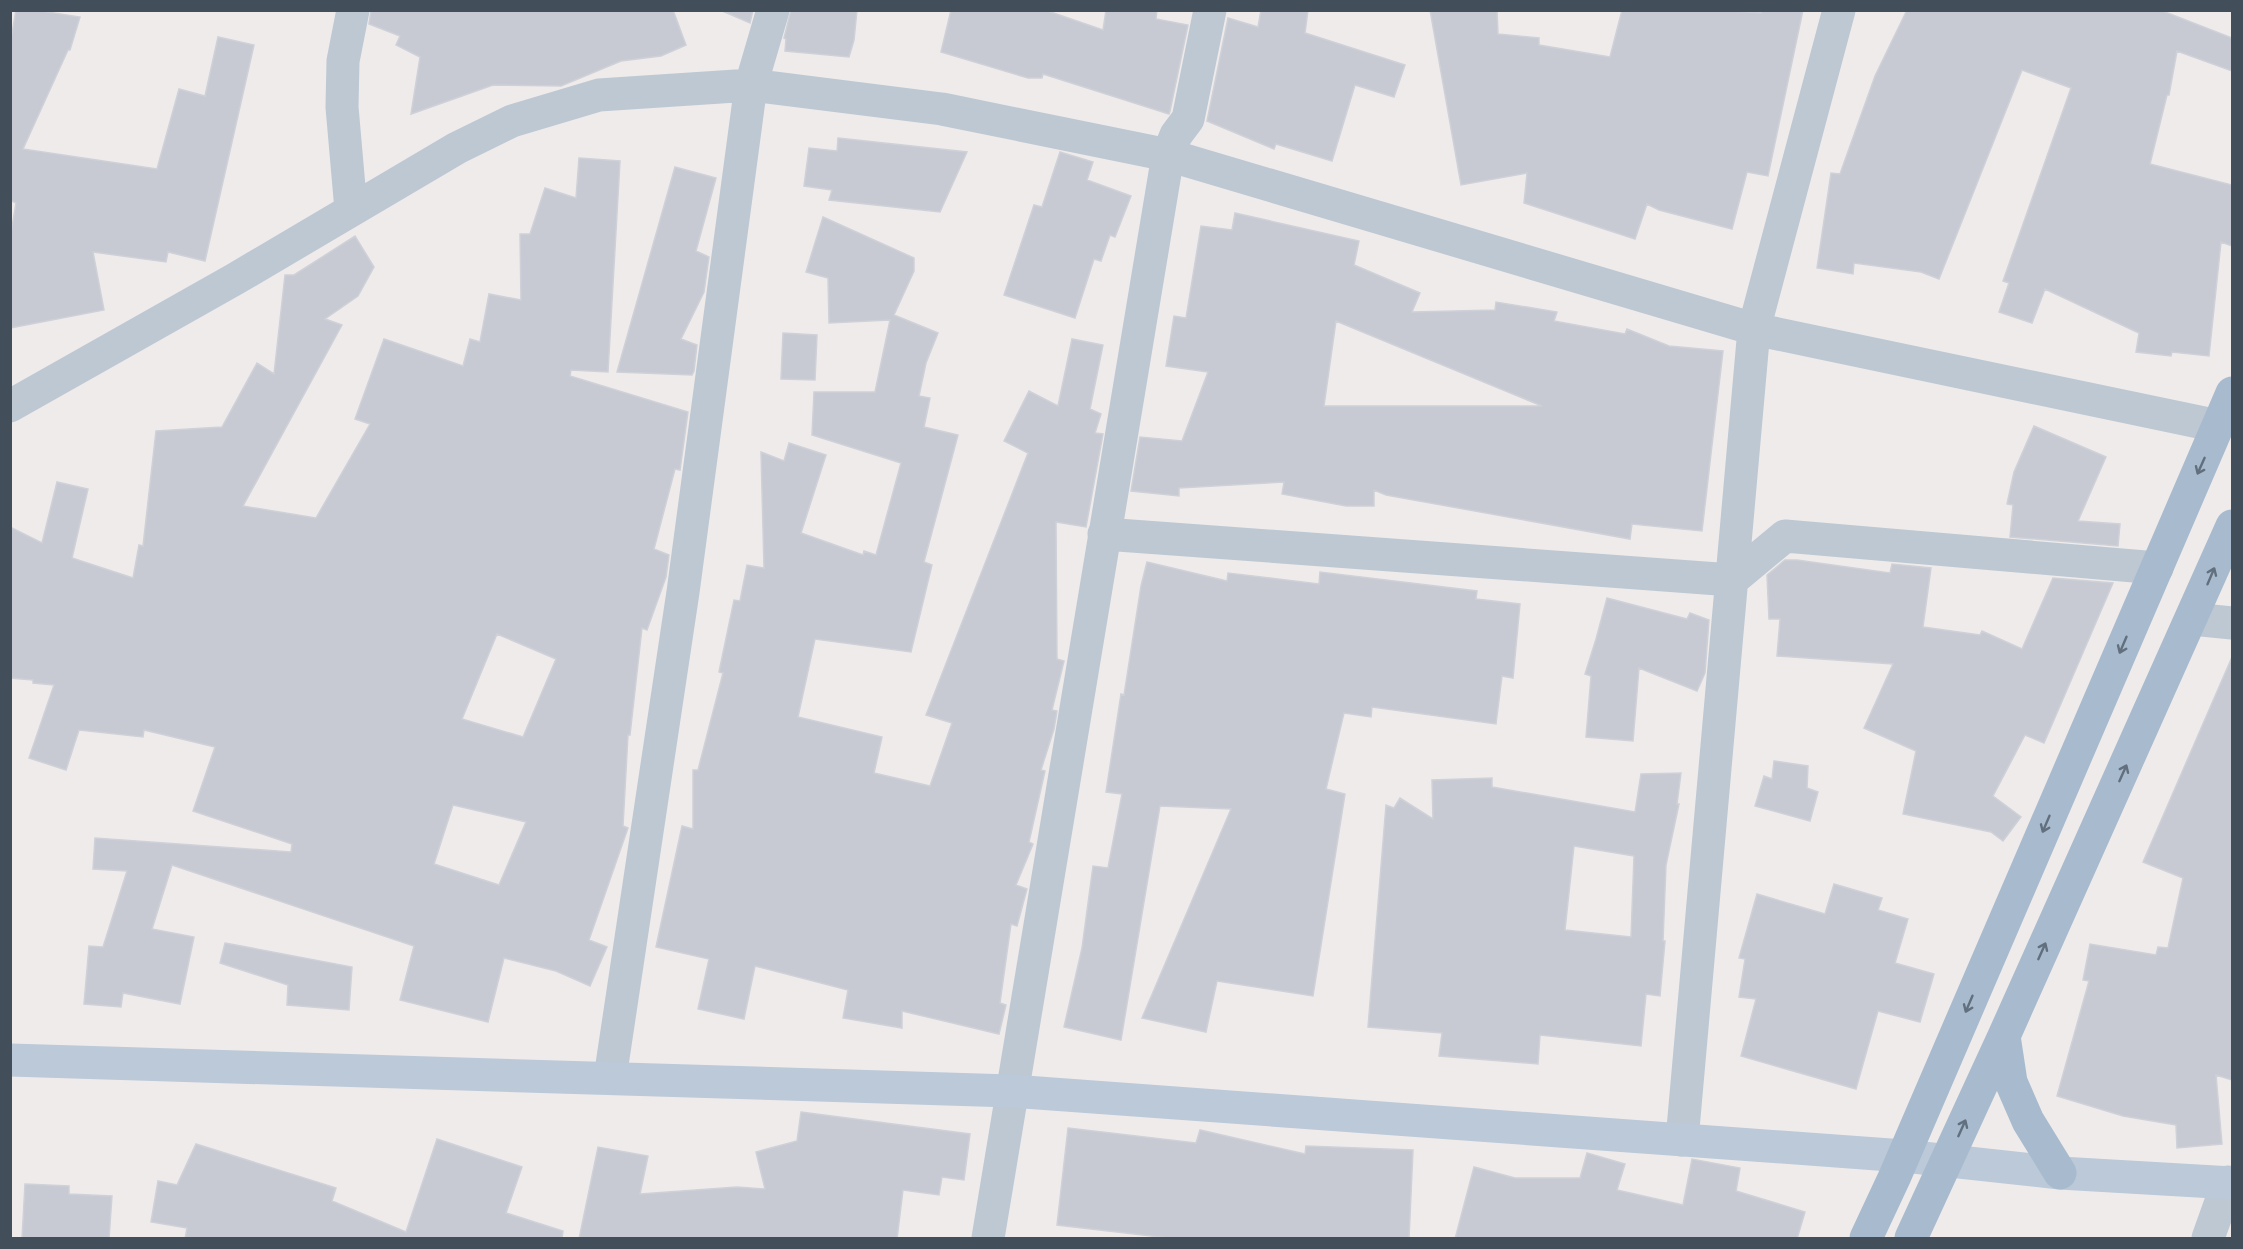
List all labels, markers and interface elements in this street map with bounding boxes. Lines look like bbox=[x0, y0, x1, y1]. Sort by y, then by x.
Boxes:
one-way arrow bbox=[2195, 457, 2206, 475]
one-way arrow bbox=[2206, 567, 2217, 586]
one-way arrow bbox=[2117, 636, 2129, 654]
one-way arrow bbox=[2118, 765, 2129, 783]
one-way arrow bbox=[2040, 815, 2052, 833]
one-way arrow bbox=[2037, 942, 2049, 960]
one-way arrow bbox=[1963, 994, 1975, 1012]
one-way arrow bbox=[1957, 1120, 1968, 1138]

